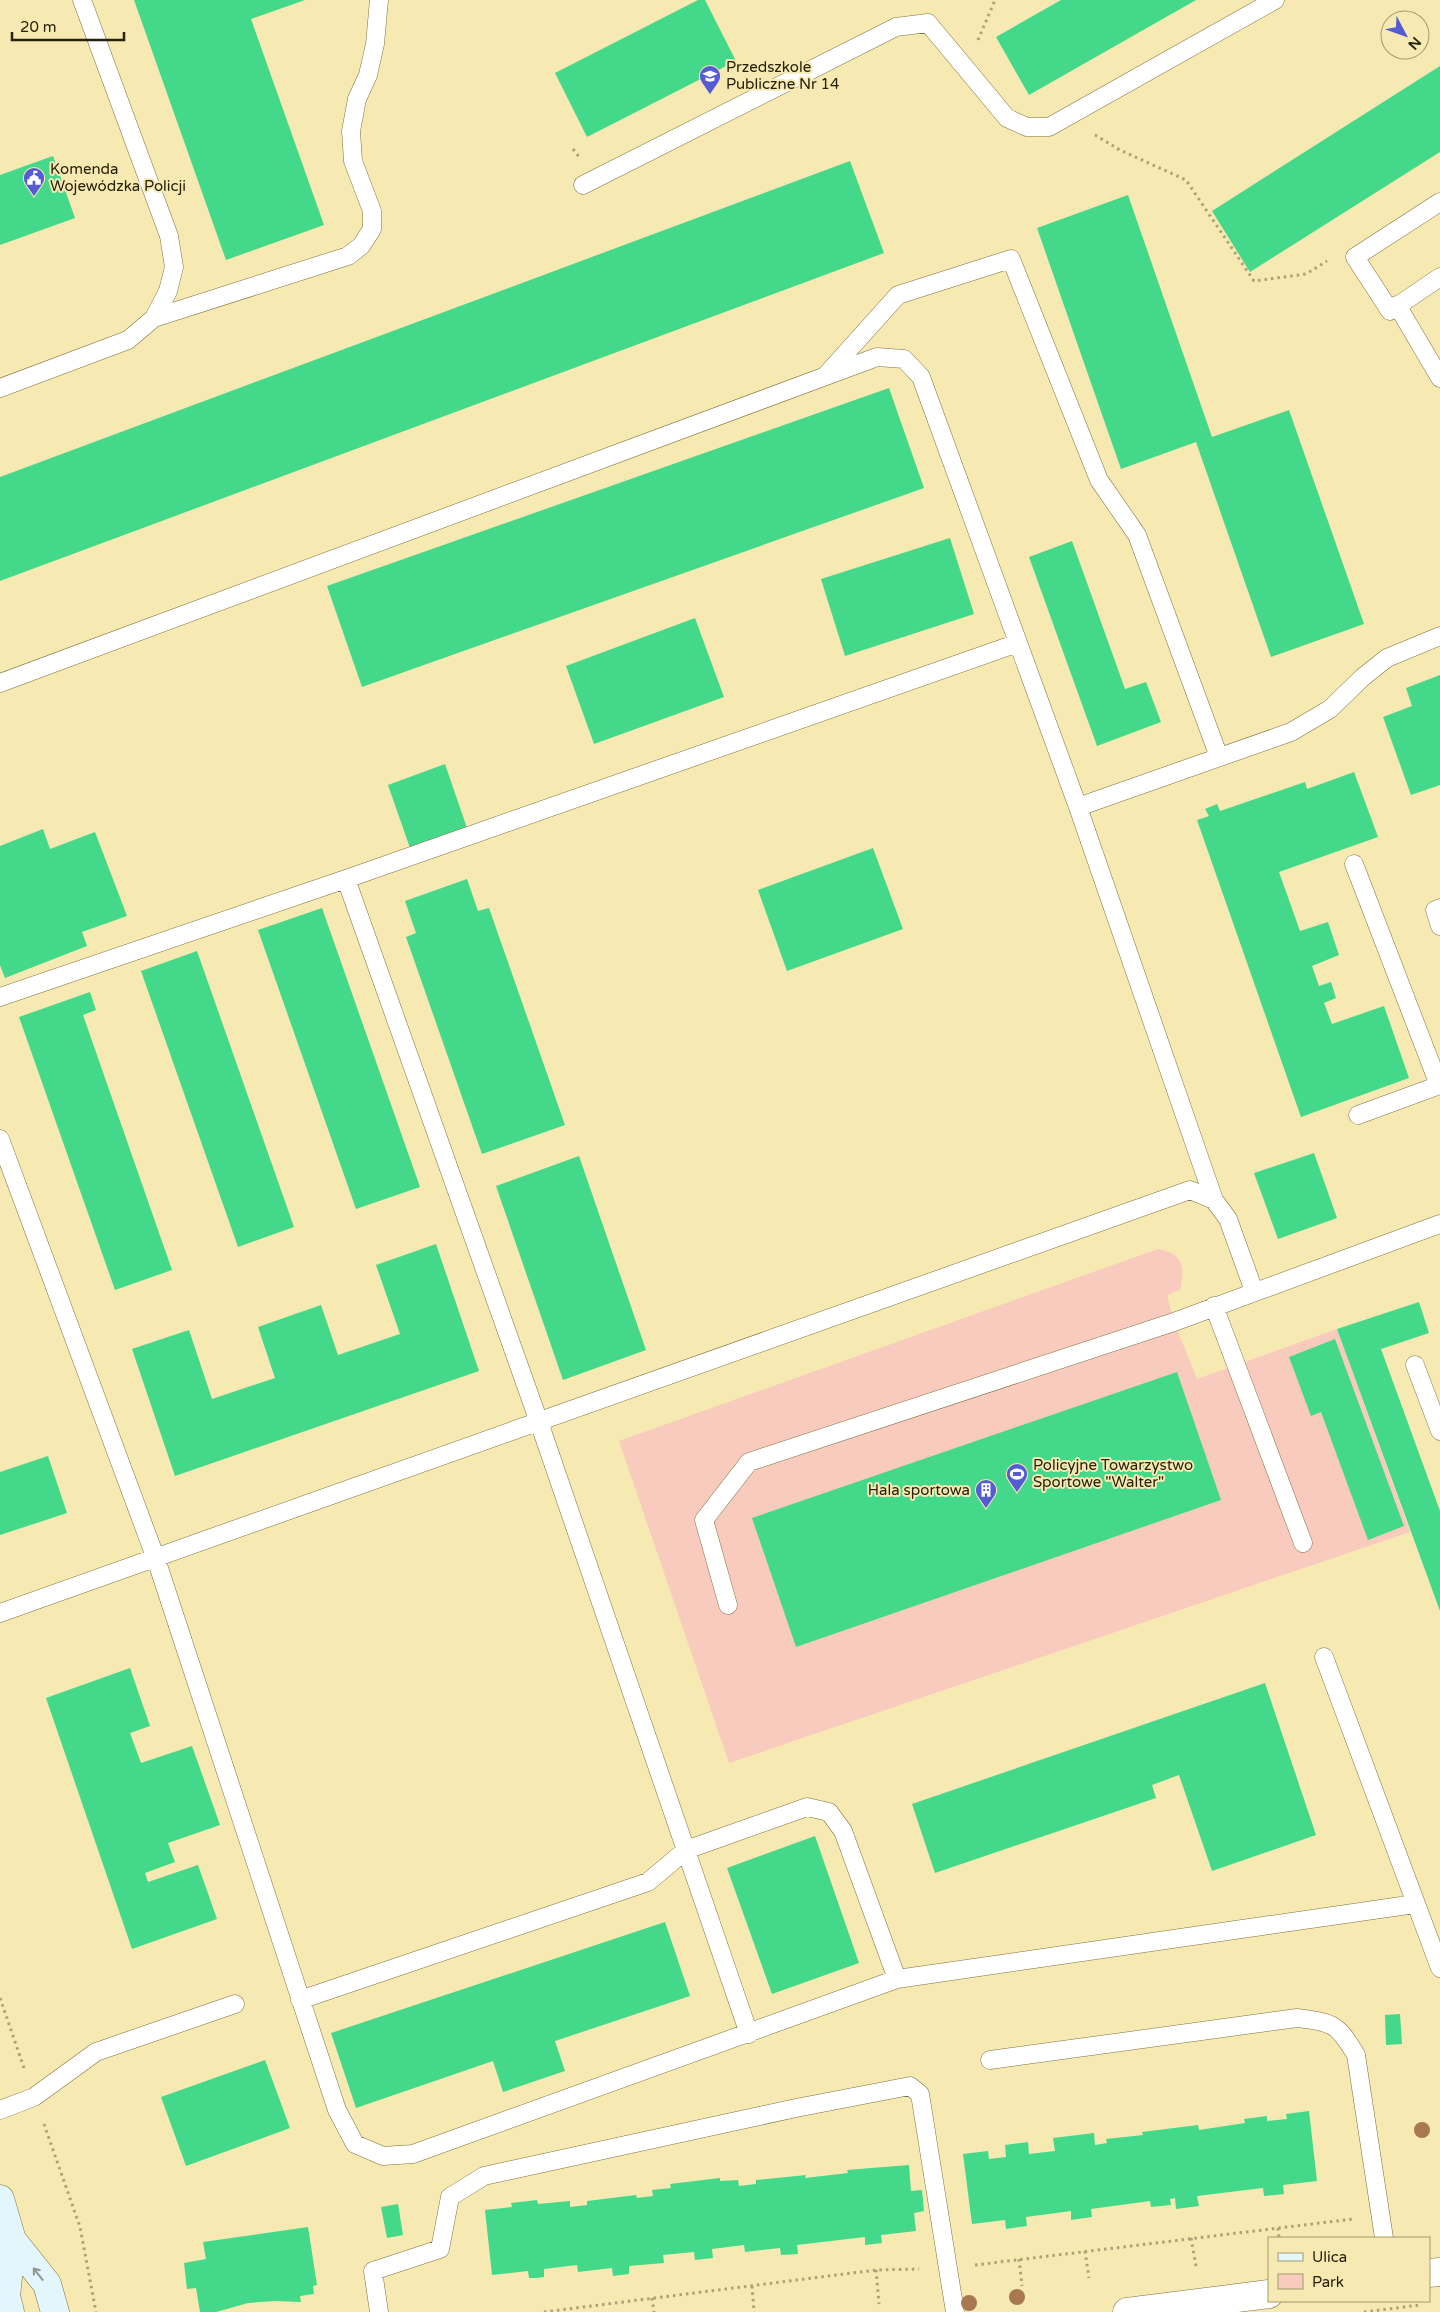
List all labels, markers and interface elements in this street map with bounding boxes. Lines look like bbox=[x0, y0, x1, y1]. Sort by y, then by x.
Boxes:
scale bar bbox=[12, 10, 125, 42]
north arrow bbox=[1380, 10, 1430, 60]
text: 20 m bbox=[20, 18, 57, 36]
text: N bbox=[1404, 33, 1425, 53]
place label: Przedszkole Publiczne Nr 14 bbox=[726, 58, 839, 93]
school or university icon: Przedszkole Publiczne Nr 14 bbox=[698, 64, 722, 95]
place label: Komenda Wojewódzka Policji bbox=[50, 160, 186, 195]
public building icon: Komenda Wojewódzka Policji bbox=[22, 166, 46, 197]
place label: Policyjne Towarzystwo Sportowe "Walter" bbox=[1033, 1456, 1193, 1491]
sports icon: Policyjne Towarzystwo Sportowe "Walter" bbox=[1005, 1462, 1029, 1493]
building icon: Hala sportowa bbox=[974, 1478, 998, 1509]
place label: Hala sportowa bbox=[868, 1481, 970, 1499]
legend bbox=[1268, 2237, 1430, 2302]
text: Ulica bbox=[1312, 2248, 1347, 2266]
one-way arrow bbox=[33, 2268, 44, 2281]
text: Park bbox=[1312, 2273, 1344, 2291]

